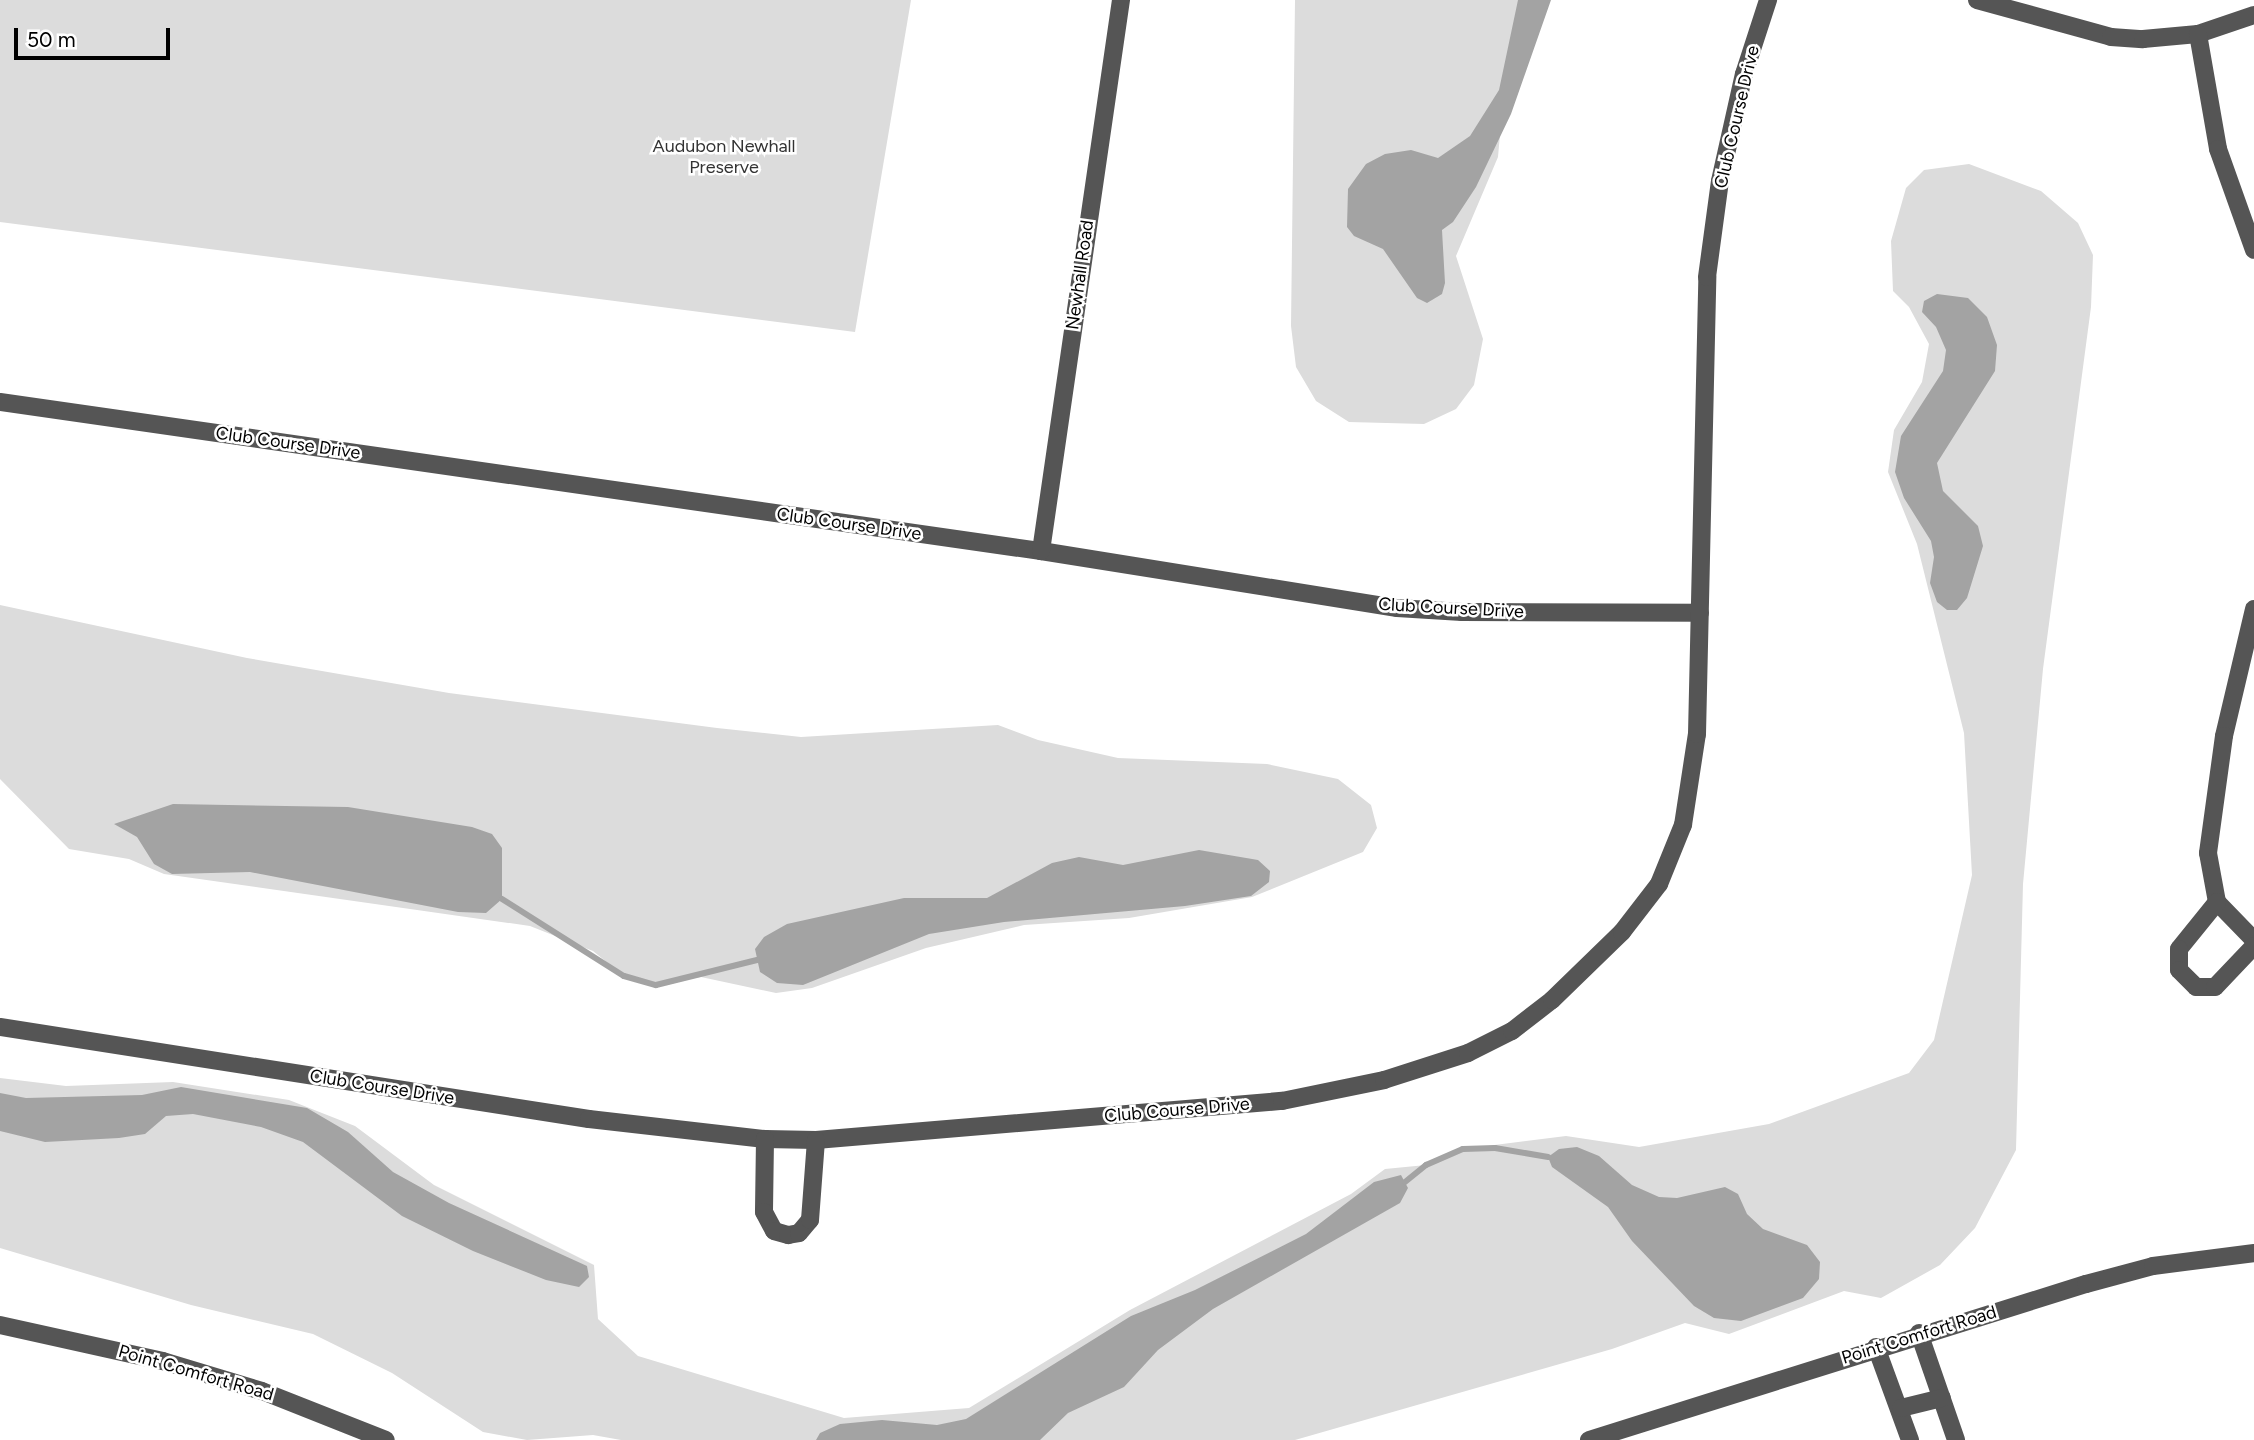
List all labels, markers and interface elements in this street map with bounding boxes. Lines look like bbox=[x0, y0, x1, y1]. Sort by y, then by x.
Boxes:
scale bar bbox=[18, 14, 173, 58]
text: 50 m bbox=[27, 27, 76, 52]
street label: Club Course Drive bbox=[1710, 44, 1764, 190]
park label: Audubon Newhall Preserve bbox=[652, 136, 796, 178]
street label: Newhall Road bbox=[1062, 219, 1098, 331]
street label: Club Course Drive bbox=[214, 422, 362, 464]
street label: Club Course Drive bbox=[775, 503, 923, 545]
street label: Club Course Drive bbox=[1378, 593, 1524, 623]
street label: Club Course Drive bbox=[308, 1065, 456, 1109]
street label: Club Course Drive bbox=[1103, 1093, 1251, 1127]
street label: Point Comfort Road bbox=[1839, 1301, 1999, 1369]
street label: Point Comfort Road bbox=[116, 1340, 276, 1406]

